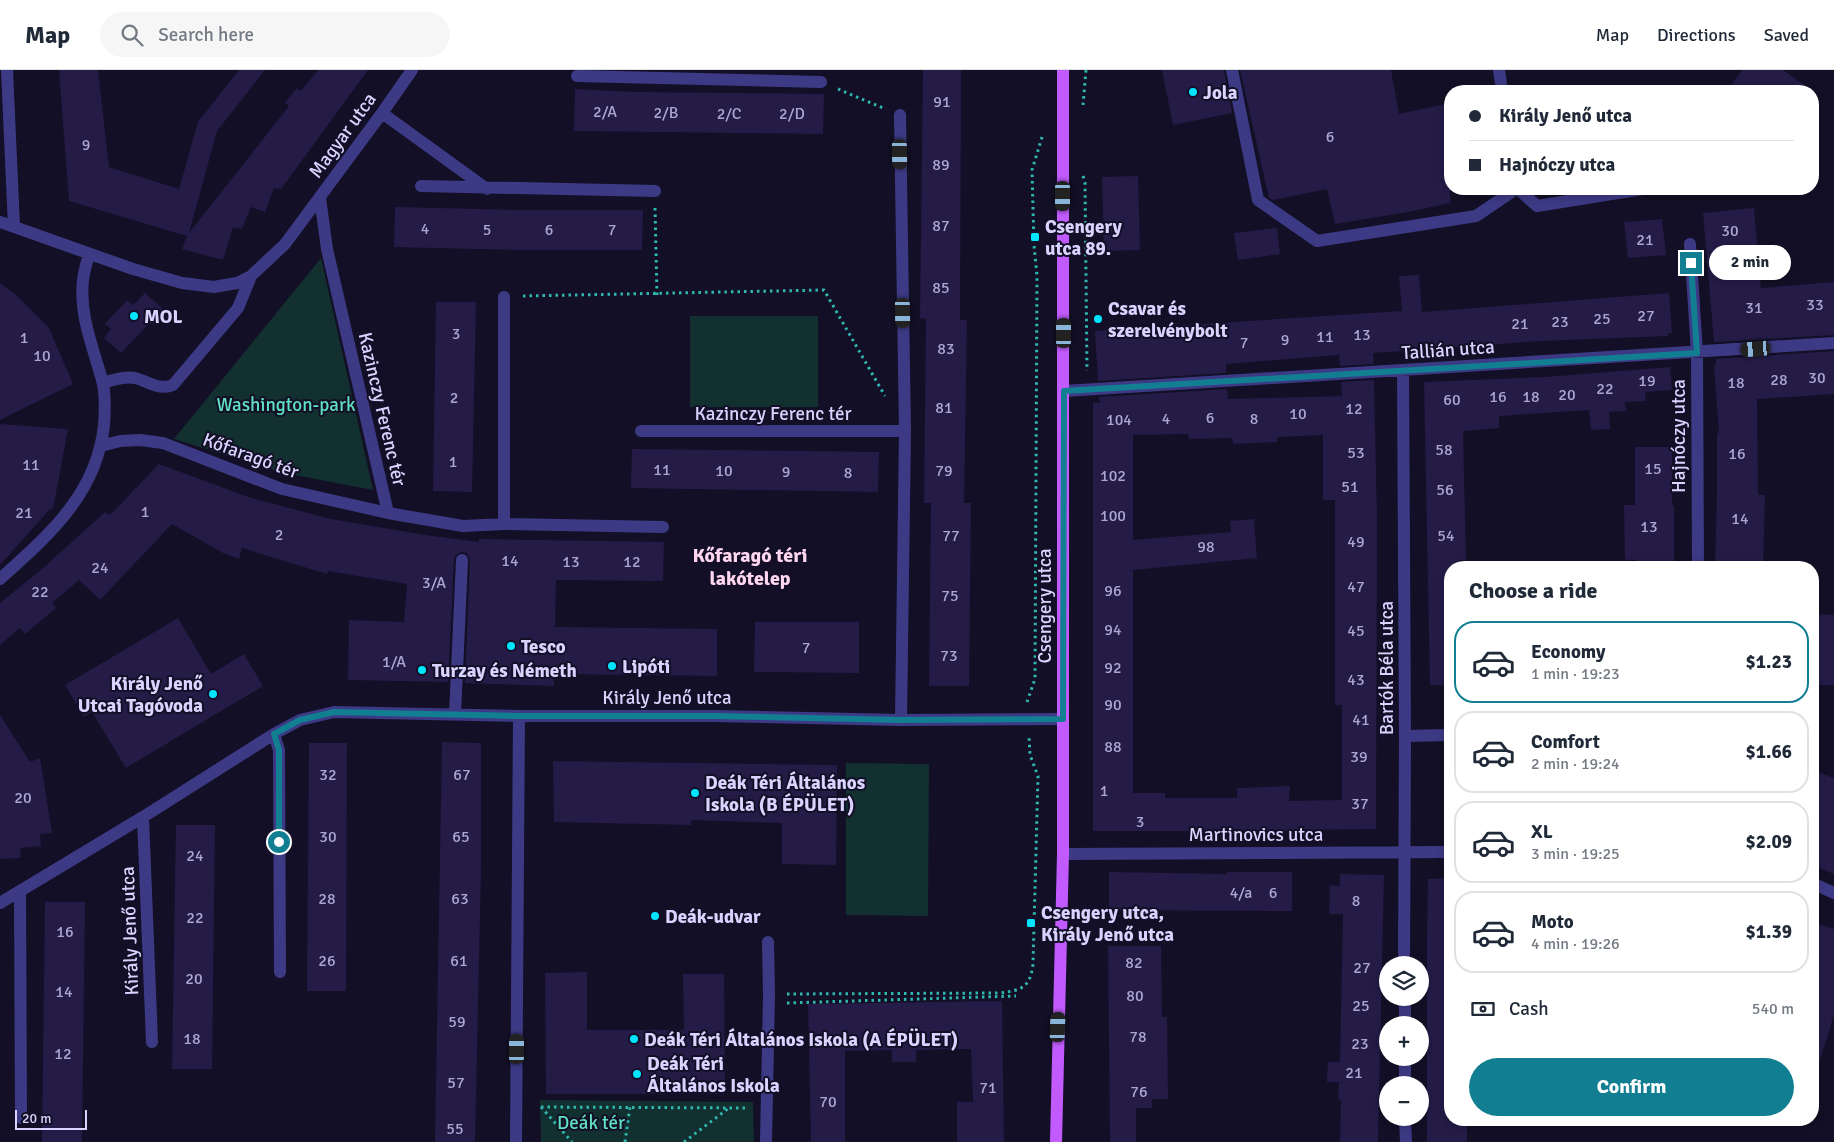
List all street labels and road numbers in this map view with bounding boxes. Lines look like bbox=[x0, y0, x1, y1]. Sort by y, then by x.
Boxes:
street label: Magyar utca bbox=[304, 88, 382, 183]
street label: Kazinczy Ferenc tér bbox=[353, 330, 411, 488]
street label: Tallián utca bbox=[1401, 335, 1495, 365]
street label: Hajnóczy utca bbox=[1667, 379, 1691, 493]
street label: Kazinczy Ferenc tér bbox=[695, 402, 851, 426]
street label: Kőfaragó tér bbox=[199, 428, 302, 484]
street label: Csengery utca bbox=[1033, 548, 1057, 664]
street label: Bartók Béla utca bbox=[1375, 601, 1399, 735]
street label: Király Jenő utca bbox=[602, 686, 732, 710]
street label: Martinovics utca bbox=[1189, 823, 1323, 847]
street label: Király Jenő utca bbox=[116, 866, 144, 996]

